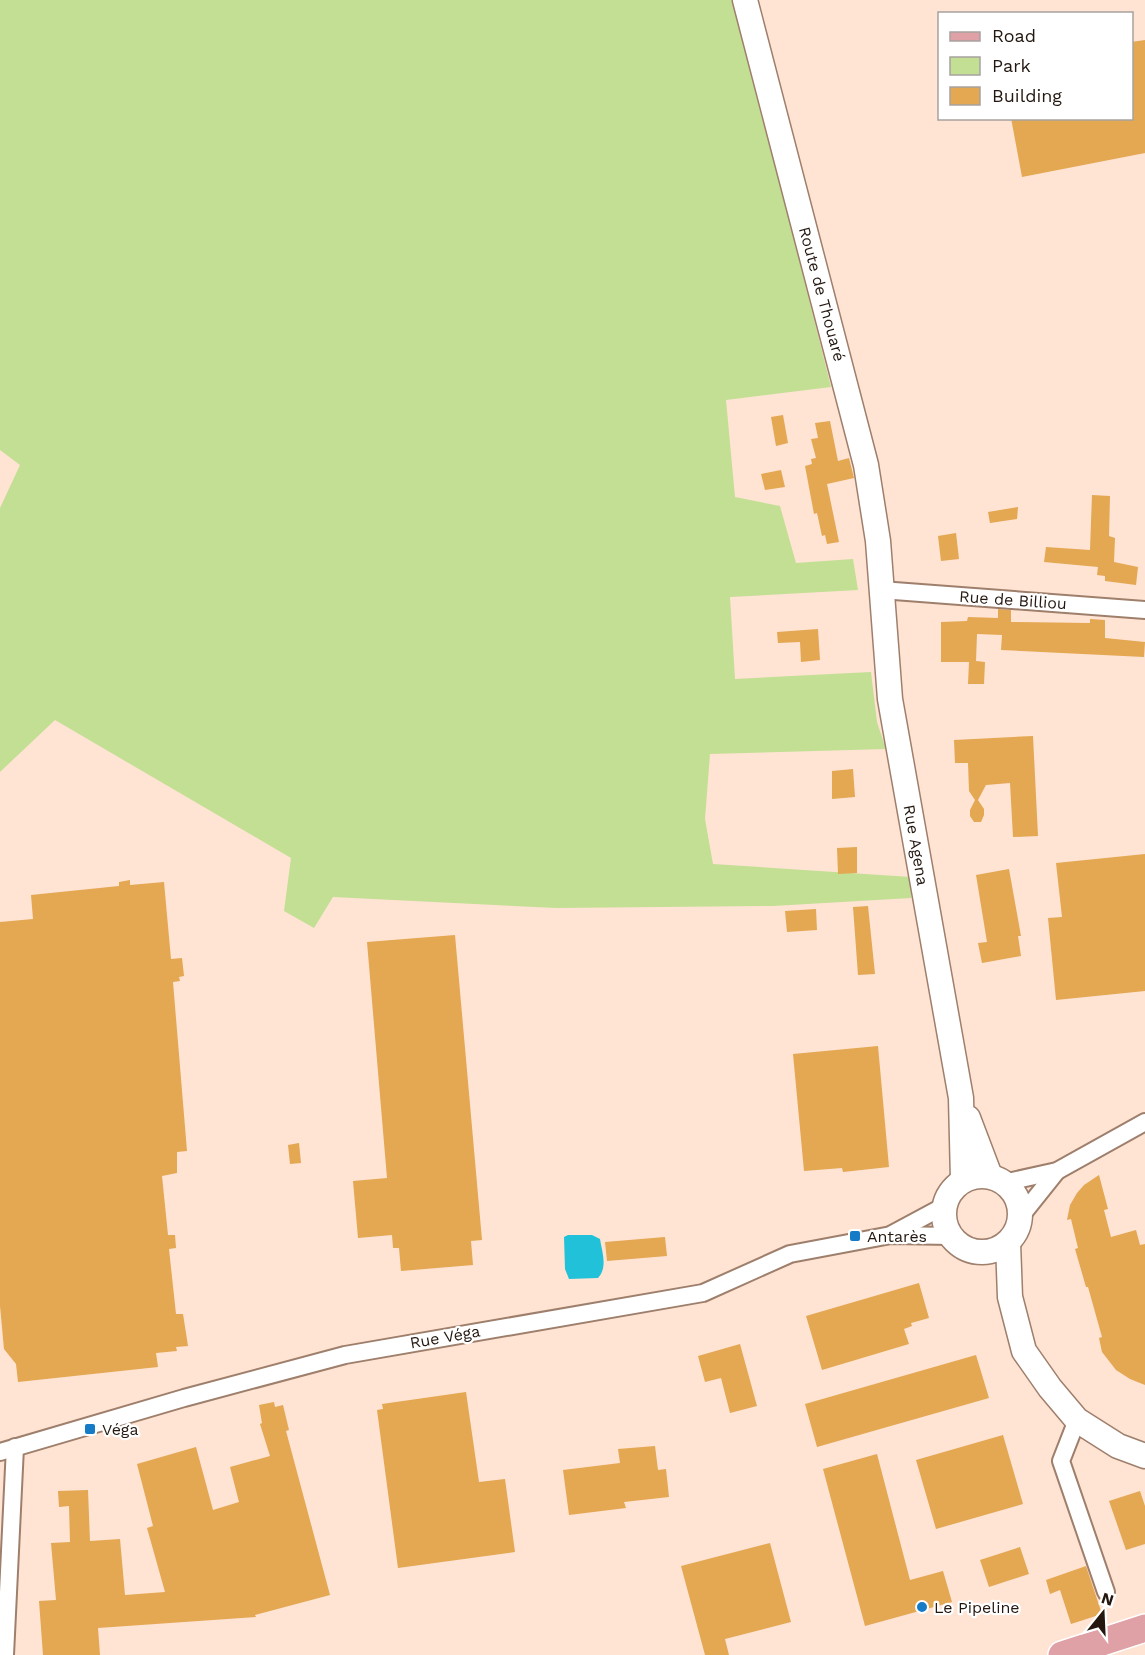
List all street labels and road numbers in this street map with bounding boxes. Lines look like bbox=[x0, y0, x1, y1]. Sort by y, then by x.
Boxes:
street label: Route de Thouaré bbox=[795, 224, 849, 364]
street label: Rue de Billiou bbox=[958, 587, 1068, 613]
street label: Rue Agena bbox=[900, 803, 932, 887]
street label: Rue Véga bbox=[408, 1321, 482, 1353]

